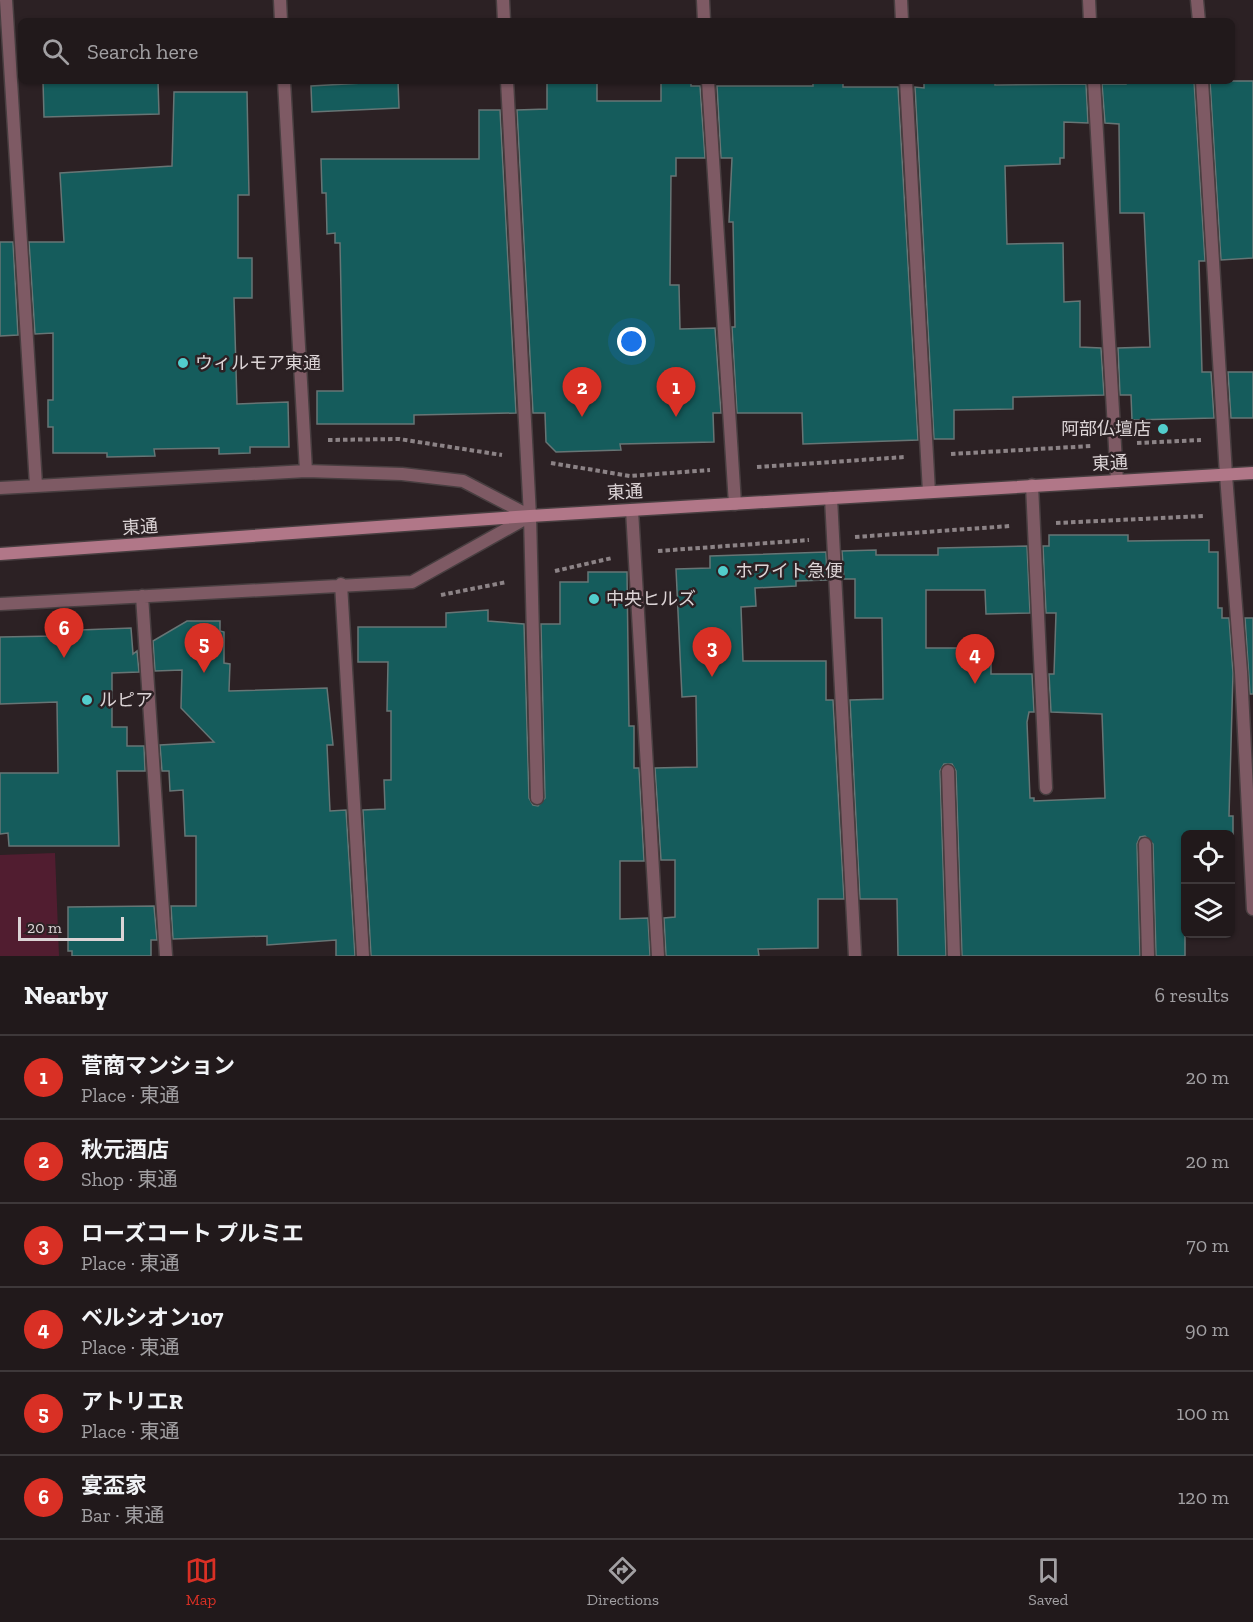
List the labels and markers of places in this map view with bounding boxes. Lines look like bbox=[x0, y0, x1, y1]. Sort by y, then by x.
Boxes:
place label: ウィルモア東通 bbox=[195, 352, 321, 374]
marker: ウィルモア東通 bbox=[176, 356, 190, 370]
pin: 2 bbox=[562, 368, 602, 417]
pin: 1 bbox=[656, 368, 696, 417]
place label: 阿部仏壇店 bbox=[1061, 418, 1151, 440]
marker: 阿部仏壇店 bbox=[1156, 422, 1170, 436]
place label: ホワイト急便 bbox=[735, 560, 843, 582]
marker: ホワイト急便 bbox=[716, 564, 730, 578]
place label: 中央ヒルズ bbox=[606, 588, 696, 610]
marker: 中央ヒルズ bbox=[587, 592, 601, 606]
pin: 6 bbox=[44, 608, 84, 658]
pin: 5 bbox=[184, 624, 224, 673]
pin: 3 bbox=[692, 628, 732, 677]
pin: 4 bbox=[956, 634, 994, 684]
place label: ルピア bbox=[99, 689, 153, 711]
marker: ルピア bbox=[80, 693, 94, 707]

